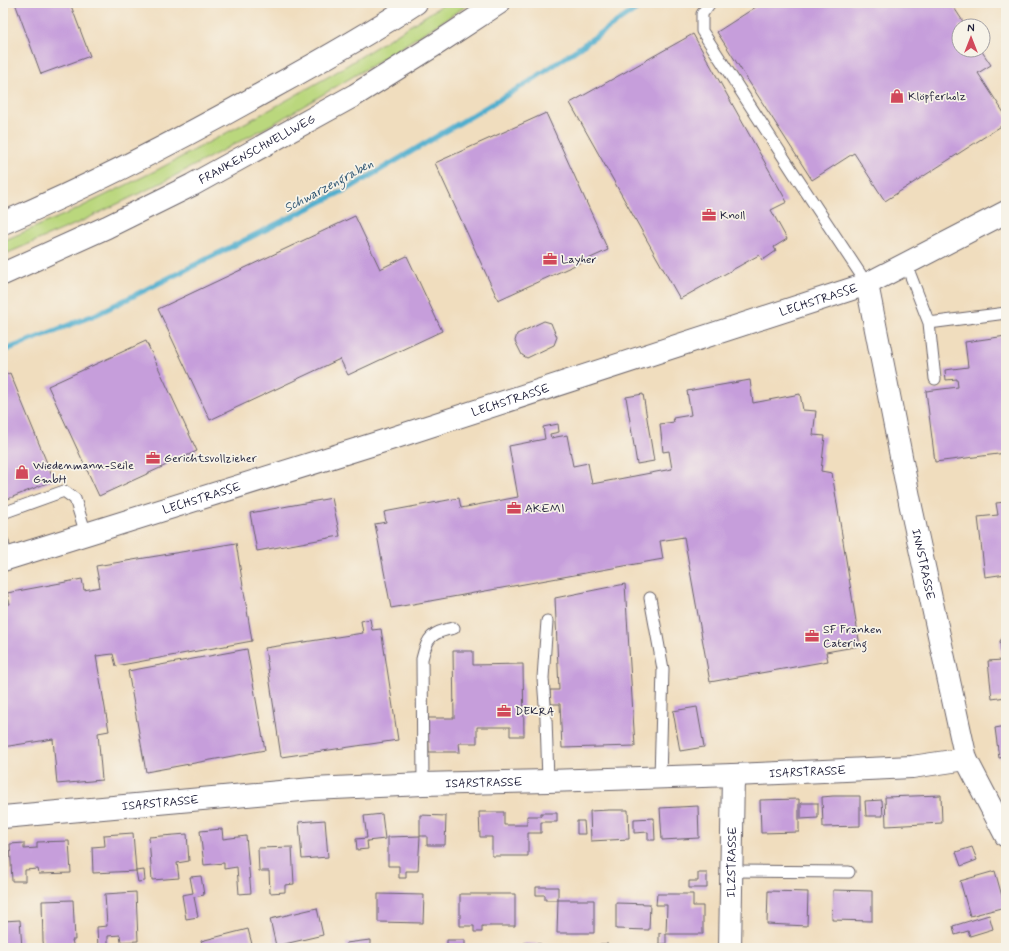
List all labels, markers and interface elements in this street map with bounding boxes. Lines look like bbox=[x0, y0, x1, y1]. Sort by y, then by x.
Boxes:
north arrow bbox=[951, 18, 991, 58]
text: N bbox=[967, 22, 975, 36]
shop icon: Klöpferholz bbox=[889, 88, 905, 104]
place label: Klöpferholz bbox=[908, 89, 966, 105]
street label: FRANKENSCHNELLWEG bbox=[196, 111, 319, 189]
water label: Schwarzengraben bbox=[281, 155, 378, 219]
office icon: Knoll bbox=[701, 207, 717, 223]
place label: Knoll bbox=[720, 208, 745, 224]
office icon: Layher bbox=[542, 251, 558, 267]
place label: Layher bbox=[561, 252, 597, 268]
street label: LECHSTRASSE bbox=[778, 280, 860, 321]
street label: LECHSTRASSE bbox=[470, 381, 552, 421]
office icon: Gerichtsvollzieher bbox=[145, 450, 161, 466]
place label: Gerichtsvollzieher bbox=[164, 451, 257, 467]
place label: Wiedenmann-Seile GmbH bbox=[33, 458, 134, 488]
shop icon: Wiedenmann-Seile GmbH bbox=[14, 464, 30, 480]
street label: LECHSTRASSE bbox=[161, 479, 243, 519]
office icon: AKEMI bbox=[506, 500, 522, 516]
place label: AKEMI bbox=[525, 501, 565, 517]
street label: INNSTRASSE bbox=[907, 527, 938, 602]
place label: SF Franken Catering bbox=[823, 622, 882, 653]
office icon: SF Franken Catering bbox=[804, 628, 820, 644]
office icon: DEKRA bbox=[496, 703, 512, 719]
place label: DEKRA bbox=[515, 704, 554, 720]
street label: ISARSTRASSE bbox=[769, 763, 847, 782]
street label: ISARSTRASSE bbox=[445, 775, 523, 792]
street label: ISARSTRASSE bbox=[121, 792, 200, 815]
street label: ILZSTRASSE bbox=[724, 826, 741, 898]

